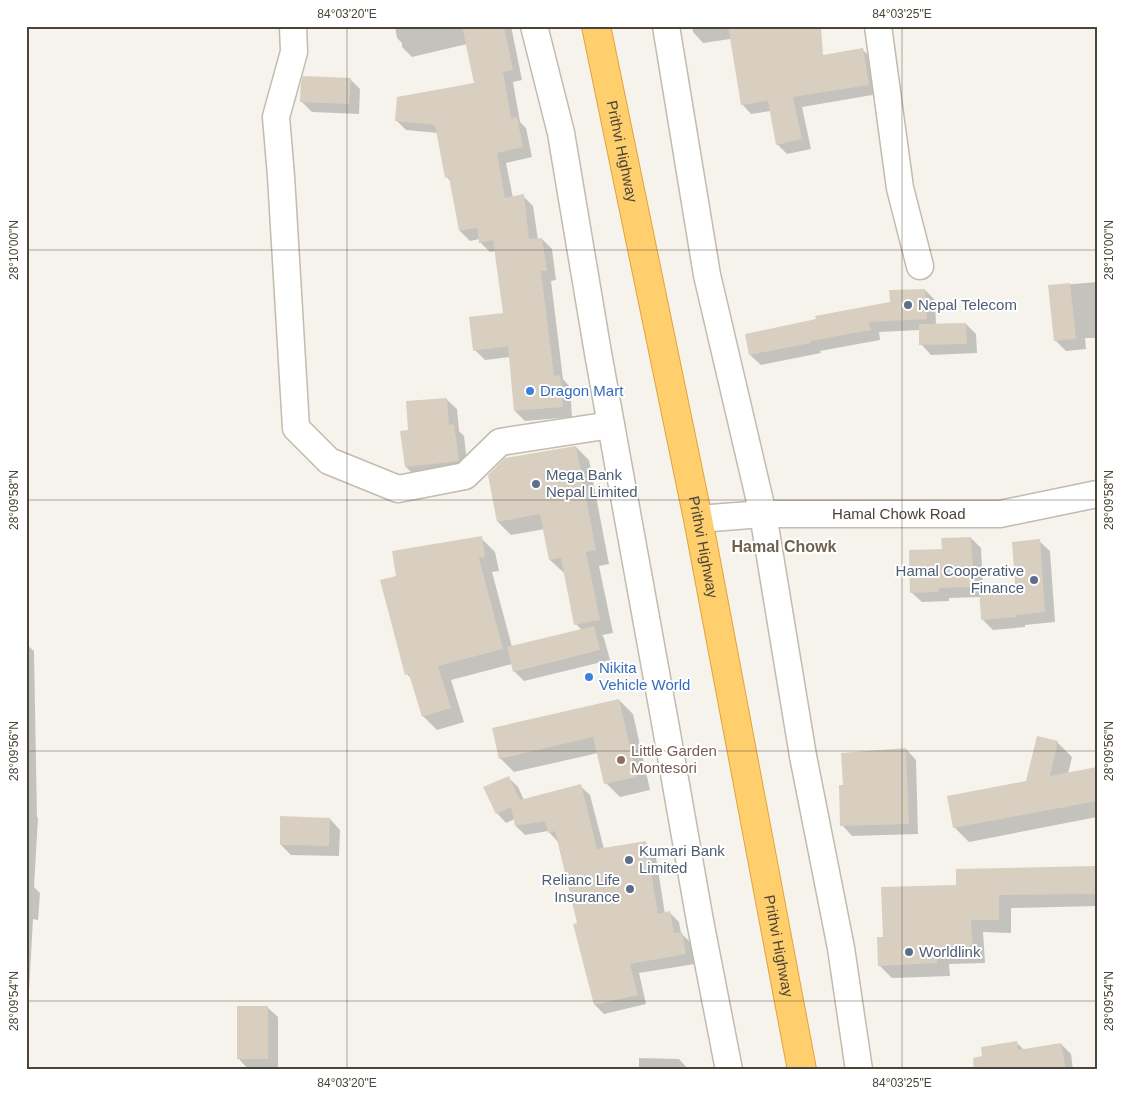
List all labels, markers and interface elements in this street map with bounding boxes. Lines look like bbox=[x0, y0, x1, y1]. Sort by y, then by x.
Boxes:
text: 84°03'20"E bbox=[317, 7, 377, 21]
text: 84°03'25"E bbox=[872, 7, 932, 21]
street label: Prithvi Highway bbox=[604, 99, 641, 204]
text: 28°10'00"N bbox=[7, 220, 21, 280]
text: 28°10'00"N bbox=[1102, 220, 1116, 280]
place label: Nepal Telecom bbox=[918, 296, 1017, 313]
marker: Nepal Telecom bbox=[902, 299, 914, 311]
place label: Dragon Mart bbox=[540, 382, 624, 399]
marker: Dragon Mart bbox=[524, 385, 536, 397]
place label: Mega Bank Nepal Limited bbox=[546, 466, 638, 500]
text: 28°09'58"N bbox=[7, 470, 21, 530]
text: 28°09'58"N bbox=[1102, 470, 1116, 530]
marker: Mega Bank Nepal Limited bbox=[530, 478, 542, 490]
street label: Prithvi Highway bbox=[685, 494, 722, 600]
street label: Hamal Chowk Road bbox=[832, 505, 966, 522]
district label: Hamal Chowk bbox=[732, 538, 837, 555]
place label: Hamal Cooperative Finance bbox=[896, 562, 1024, 596]
marker: Hamal Cooperative Finance bbox=[1028, 574, 1040, 586]
place label: Nikita Vehicle World bbox=[599, 659, 690, 693]
marker: Nikita Vehicle World bbox=[583, 671, 595, 683]
text: 28°09'56"N bbox=[7, 721, 21, 781]
text: 28°09'56"N bbox=[1102, 721, 1116, 781]
place label: Little Garden Montesori bbox=[631, 742, 717, 776]
marker: Little Garden Montesori bbox=[615, 754, 627, 766]
place label: Kumari Bank Limited bbox=[639, 842, 725, 876]
marker: Kumari Bank Limited bbox=[623, 854, 635, 866]
place label: Relianc Life Insurance bbox=[542, 871, 620, 905]
marker: Relianc Life Insurance bbox=[624, 883, 636, 895]
street label: Prithvi Highway bbox=[761, 894, 797, 999]
place label: Worldlink bbox=[919, 943, 981, 960]
marker: Worldlink bbox=[903, 946, 915, 958]
text: 28°09'54"N bbox=[7, 971, 21, 1031]
text: 28°09'54"N bbox=[1102, 971, 1116, 1031]
text: 84°03'20"E bbox=[317, 1076, 377, 1090]
text: 84°03'25"E bbox=[872, 1076, 932, 1090]

